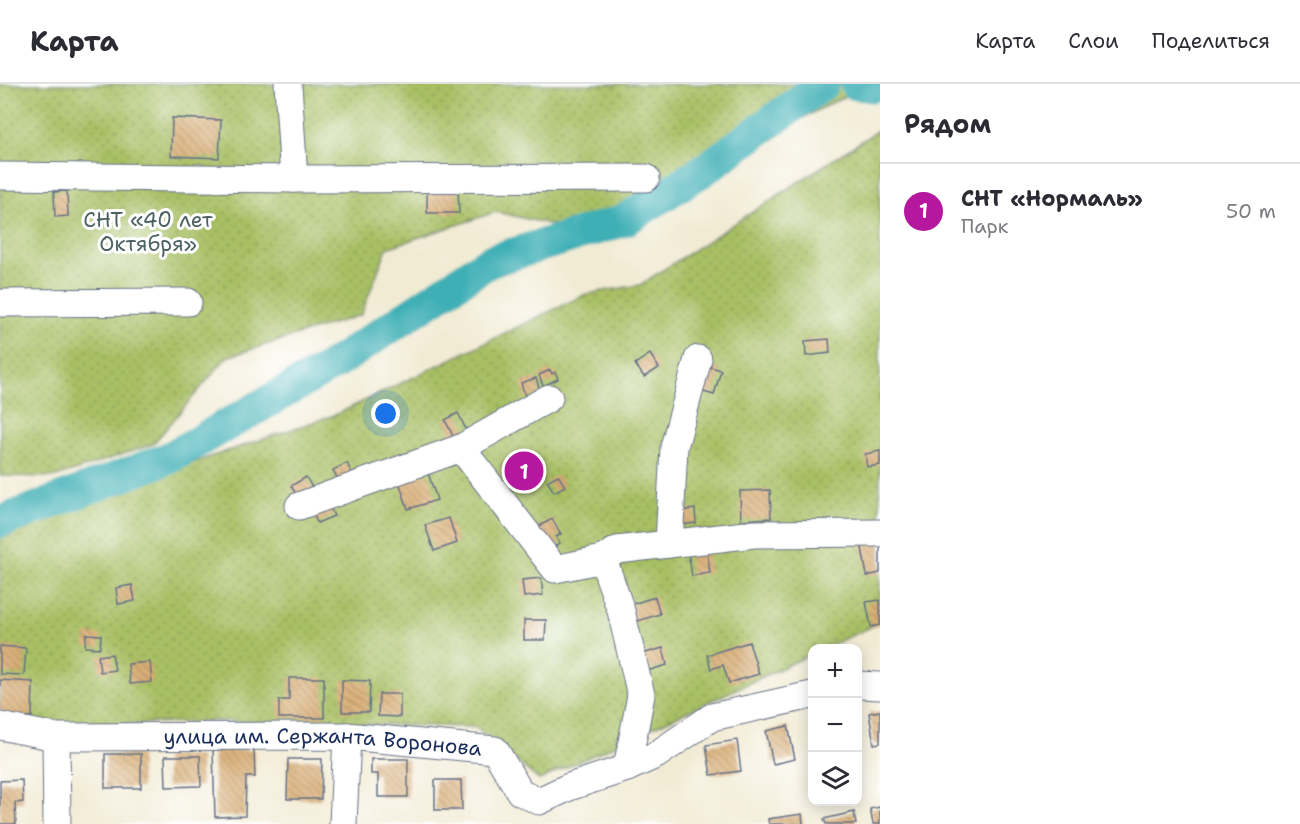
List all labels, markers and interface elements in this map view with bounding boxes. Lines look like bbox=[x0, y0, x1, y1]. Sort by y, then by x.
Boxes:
text: Карта bbox=[30, 22, 119, 60]
text: Карта bbox=[975, 27, 1035, 55]
text: Слои bbox=[1068, 27, 1119, 55]
text: Поделиться bbox=[1152, 27, 1270, 55]
text: Рядом bbox=[904, 106, 991, 141]
text: СНТ «Нормаль» bbox=[961, 184, 1143, 213]
text: 1 bbox=[919, 198, 928, 224]
text: 50 m bbox=[1226, 198, 1276, 224]
park label: СНТ «40 лет Октября» bbox=[83, 206, 213, 258]
text: Парк bbox=[961, 213, 1008, 239]
your location bbox=[371, 399, 400, 428]
pin: 1 bbox=[504, 448, 544, 494]
map controls bbox=[808, 644, 862, 806]
button: + bbox=[808, 644, 862, 698]
button: − bbox=[808, 698, 862, 752]
street label: улица им. Сержанта Воронова bbox=[163, 722, 483, 763]
button: layers bbox=[808, 752, 862, 806]

